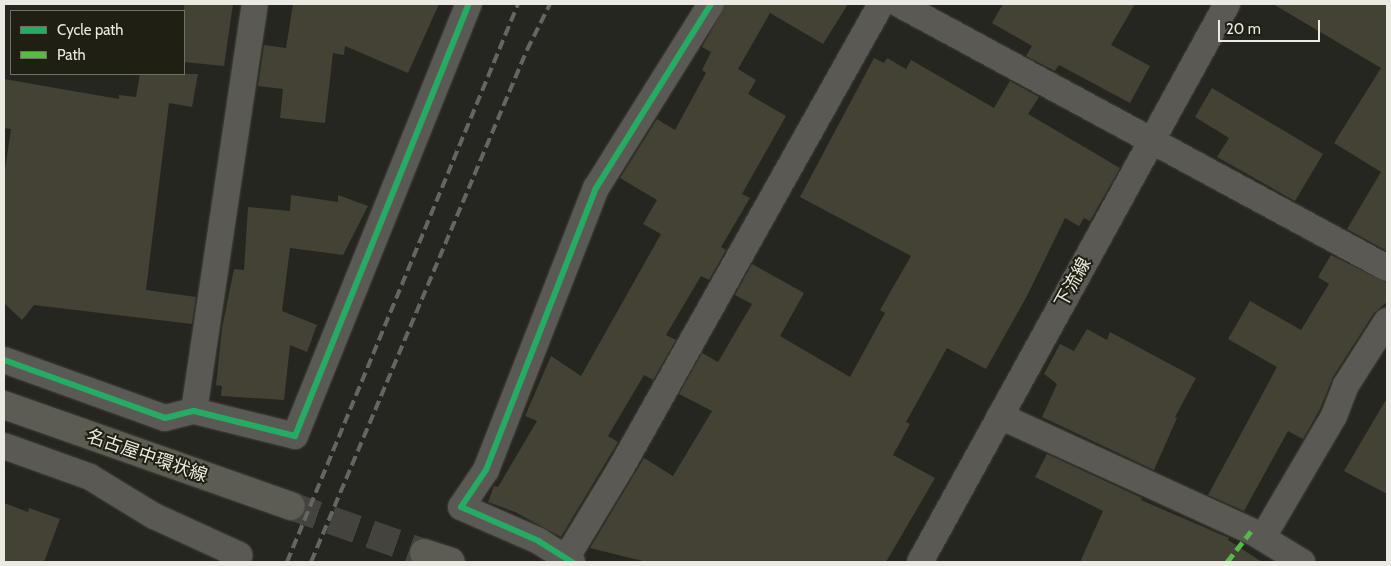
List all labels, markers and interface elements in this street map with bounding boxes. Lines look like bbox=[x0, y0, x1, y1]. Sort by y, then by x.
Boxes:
legend bbox=[10, 10, 185, 75]
scale bar bbox=[1221, 10, 1324, 42]
text: 20 m bbox=[1226, 20, 1261, 38]
text: Cycle path bbox=[57, 21, 123, 39]
text: Path bbox=[57, 46, 86, 64]
street label: 下流線 bbox=[1050, 254, 1096, 312]
street label: 名古屋中環状線 bbox=[84, 425, 210, 487]

